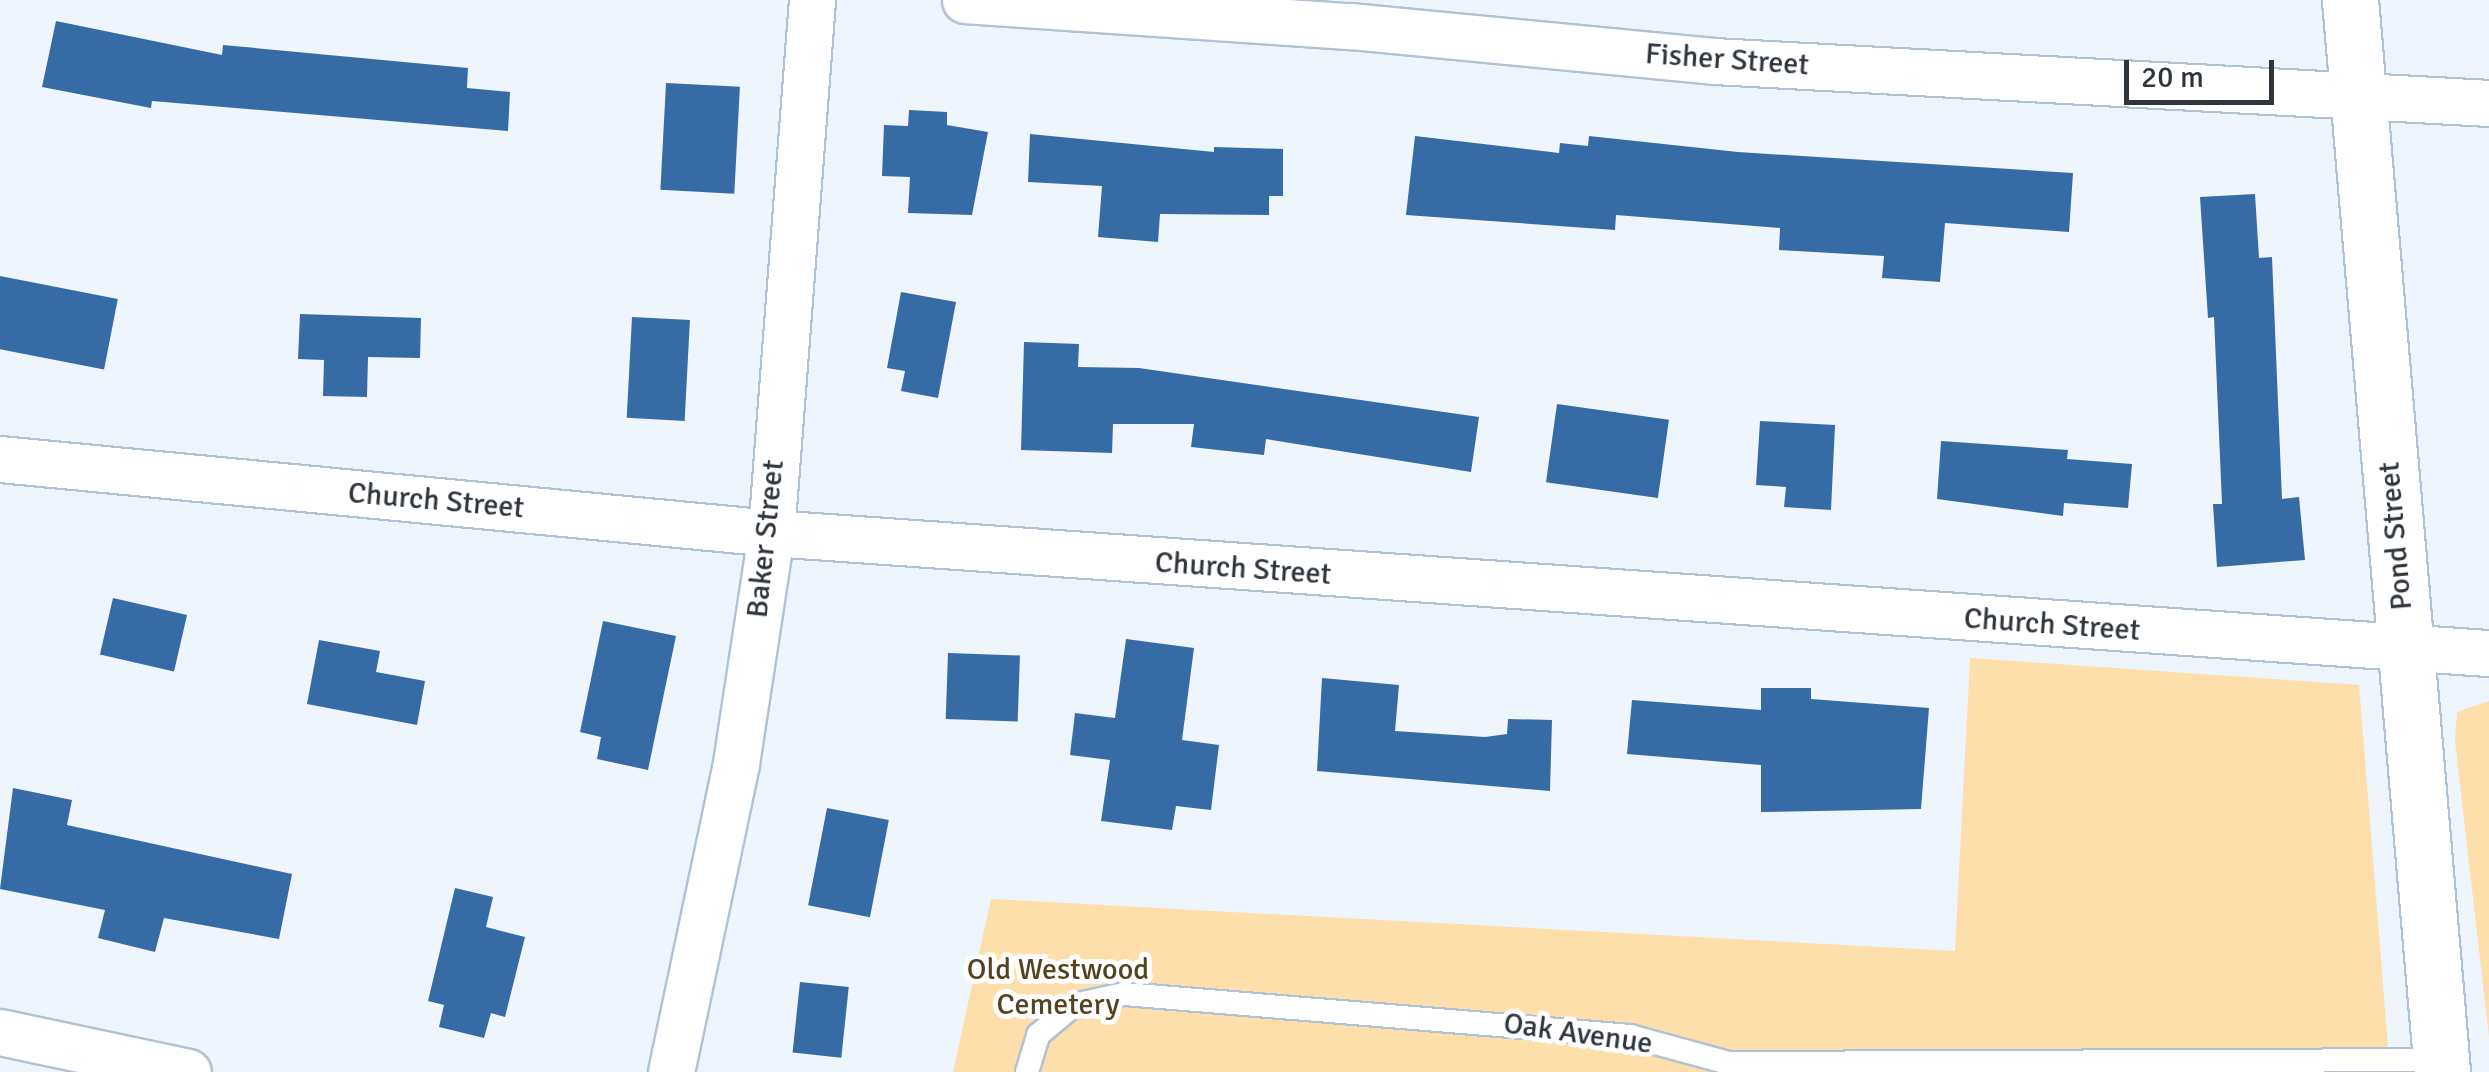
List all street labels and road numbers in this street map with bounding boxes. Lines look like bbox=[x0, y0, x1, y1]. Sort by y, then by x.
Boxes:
street label: Fisher Street bbox=[1644, 36, 1810, 84]
street label: Baker Street bbox=[740, 458, 792, 620]
street label: Pond Street bbox=[2372, 460, 2420, 612]
street label: Church Street bbox=[346, 475, 526, 527]
street label: Church Street bbox=[1154, 545, 1332, 593]
street label: Church Street bbox=[1963, 601, 2141, 649]
street label: Oak Avenue bbox=[1501, 1006, 1655, 1062]

